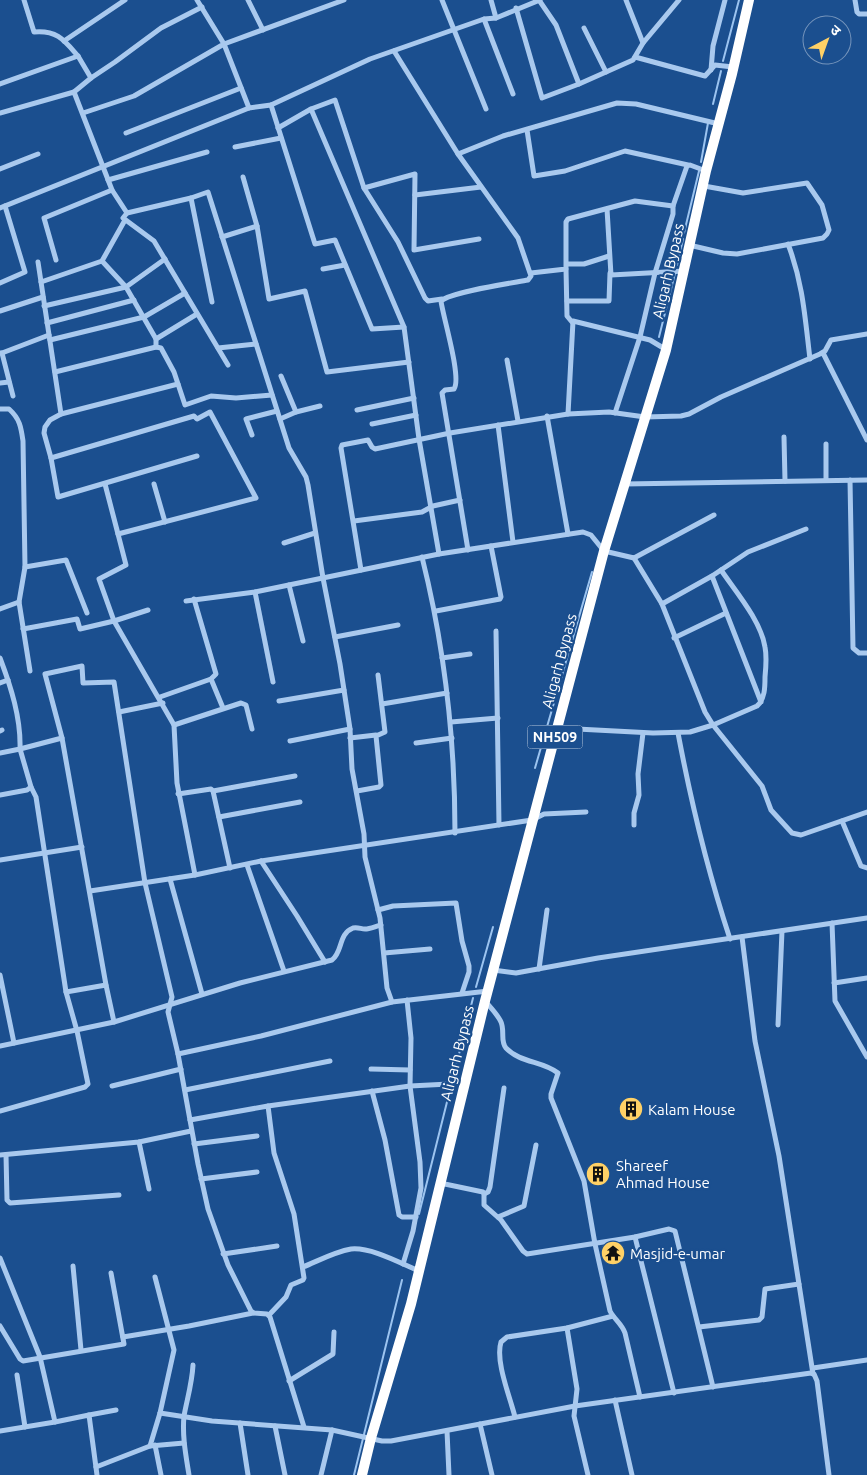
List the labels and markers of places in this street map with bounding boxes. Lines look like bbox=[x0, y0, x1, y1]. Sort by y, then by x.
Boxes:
building icon: Kalam House bbox=[618, 1096, 644, 1122]
place label: Kalam House bbox=[648, 1101, 735, 1118]
place label: Shareef Ahmad House bbox=[616, 1157, 710, 1191]
building icon: Shareef Ahmad House bbox=[585, 1161, 611, 1187]
temple icon: Masjid-e-umar bbox=[600, 1240, 626, 1266]
place label: Masjid-e-umar bbox=[630, 1245, 726, 1262]

